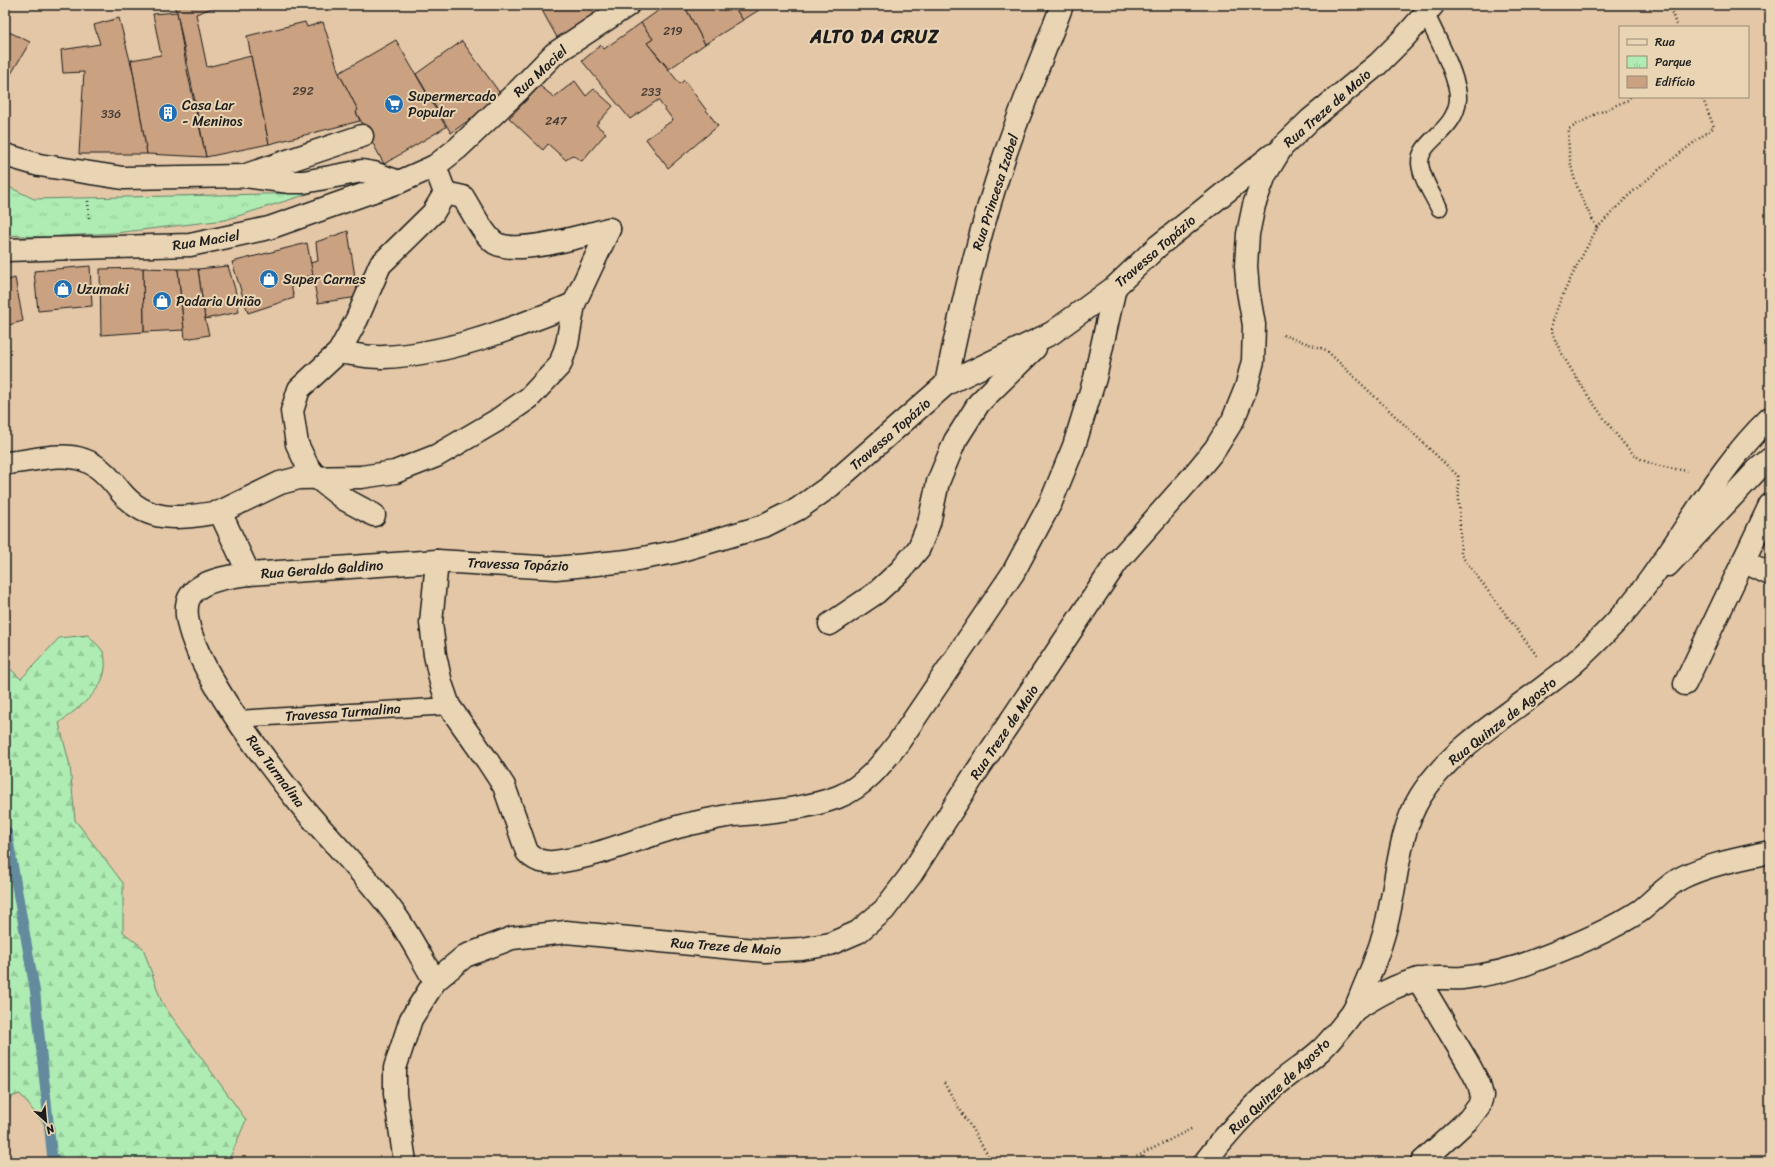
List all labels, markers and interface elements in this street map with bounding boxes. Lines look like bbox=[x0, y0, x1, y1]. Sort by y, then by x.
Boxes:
house number: 219 bbox=[663, 20, 683, 42]
district label: ALTO DA CRUZ bbox=[809, 21, 940, 53]
legend bbox=[1619, 26, 1749, 98]
text: Rua bbox=[1655, 31, 1676, 53]
street label: Rua Maciel bbox=[507, 38, 574, 104]
text: Parque bbox=[1655, 51, 1692, 73]
street label: Rua Treze de Maio bbox=[1277, 63, 1377, 154]
text: Edifício bbox=[1655, 71, 1695, 93]
house number: 292 bbox=[292, 80, 314, 102]
house number: 233 bbox=[641, 81, 661, 103]
place label: Supermercado Popular bbox=[408, 84, 496, 125]
place label: Casa Lar - Meninos bbox=[182, 93, 243, 134]
supermarket icon: Supermercado Popular bbox=[383, 93, 405, 115]
building icon: Casa Lar - Meninos bbox=[157, 102, 179, 124]
house number: 336 bbox=[101, 103, 121, 125]
house number: 247 bbox=[545, 110, 568, 132]
street label: Rua Princesa Izabel bbox=[965, 130, 1026, 254]
street label: Travessa Topázio bbox=[1109, 209, 1202, 294]
street label: Rua Maciel bbox=[171, 223, 242, 258]
place label: Super Carnes bbox=[283, 267, 367, 292]
shop icon: Super Carnes bbox=[258, 268, 280, 290]
place label: Uzumaki bbox=[77, 277, 130, 302]
shop icon: Uzumaki bbox=[52, 278, 74, 300]
place label: Padaria União bbox=[176, 289, 261, 314]
shop icon: Padaria União bbox=[151, 290, 173, 312]
street label: Travessa Topázio bbox=[844, 392, 937, 477]
street label: Travessa Topázio bbox=[467, 550, 569, 579]
street label: Rua Geraldo Galdino bbox=[260, 553, 384, 586]
street label: Rua Quinze de Agosto bbox=[1442, 671, 1562, 772]
street label: Rua Treze de Maio bbox=[963, 679, 1046, 785]
street label: Travessa Turmalina bbox=[284, 696, 402, 729]
street label: Rua Turmalina bbox=[240, 729, 312, 813]
street label: Rua Treze de Maio bbox=[670, 930, 782, 963]
street label: Rua Quinze de Agosto bbox=[1222, 1032, 1336, 1141]
north arrow bbox=[26, 1101, 66, 1141]
text: N bbox=[42, 1119, 59, 1140]

